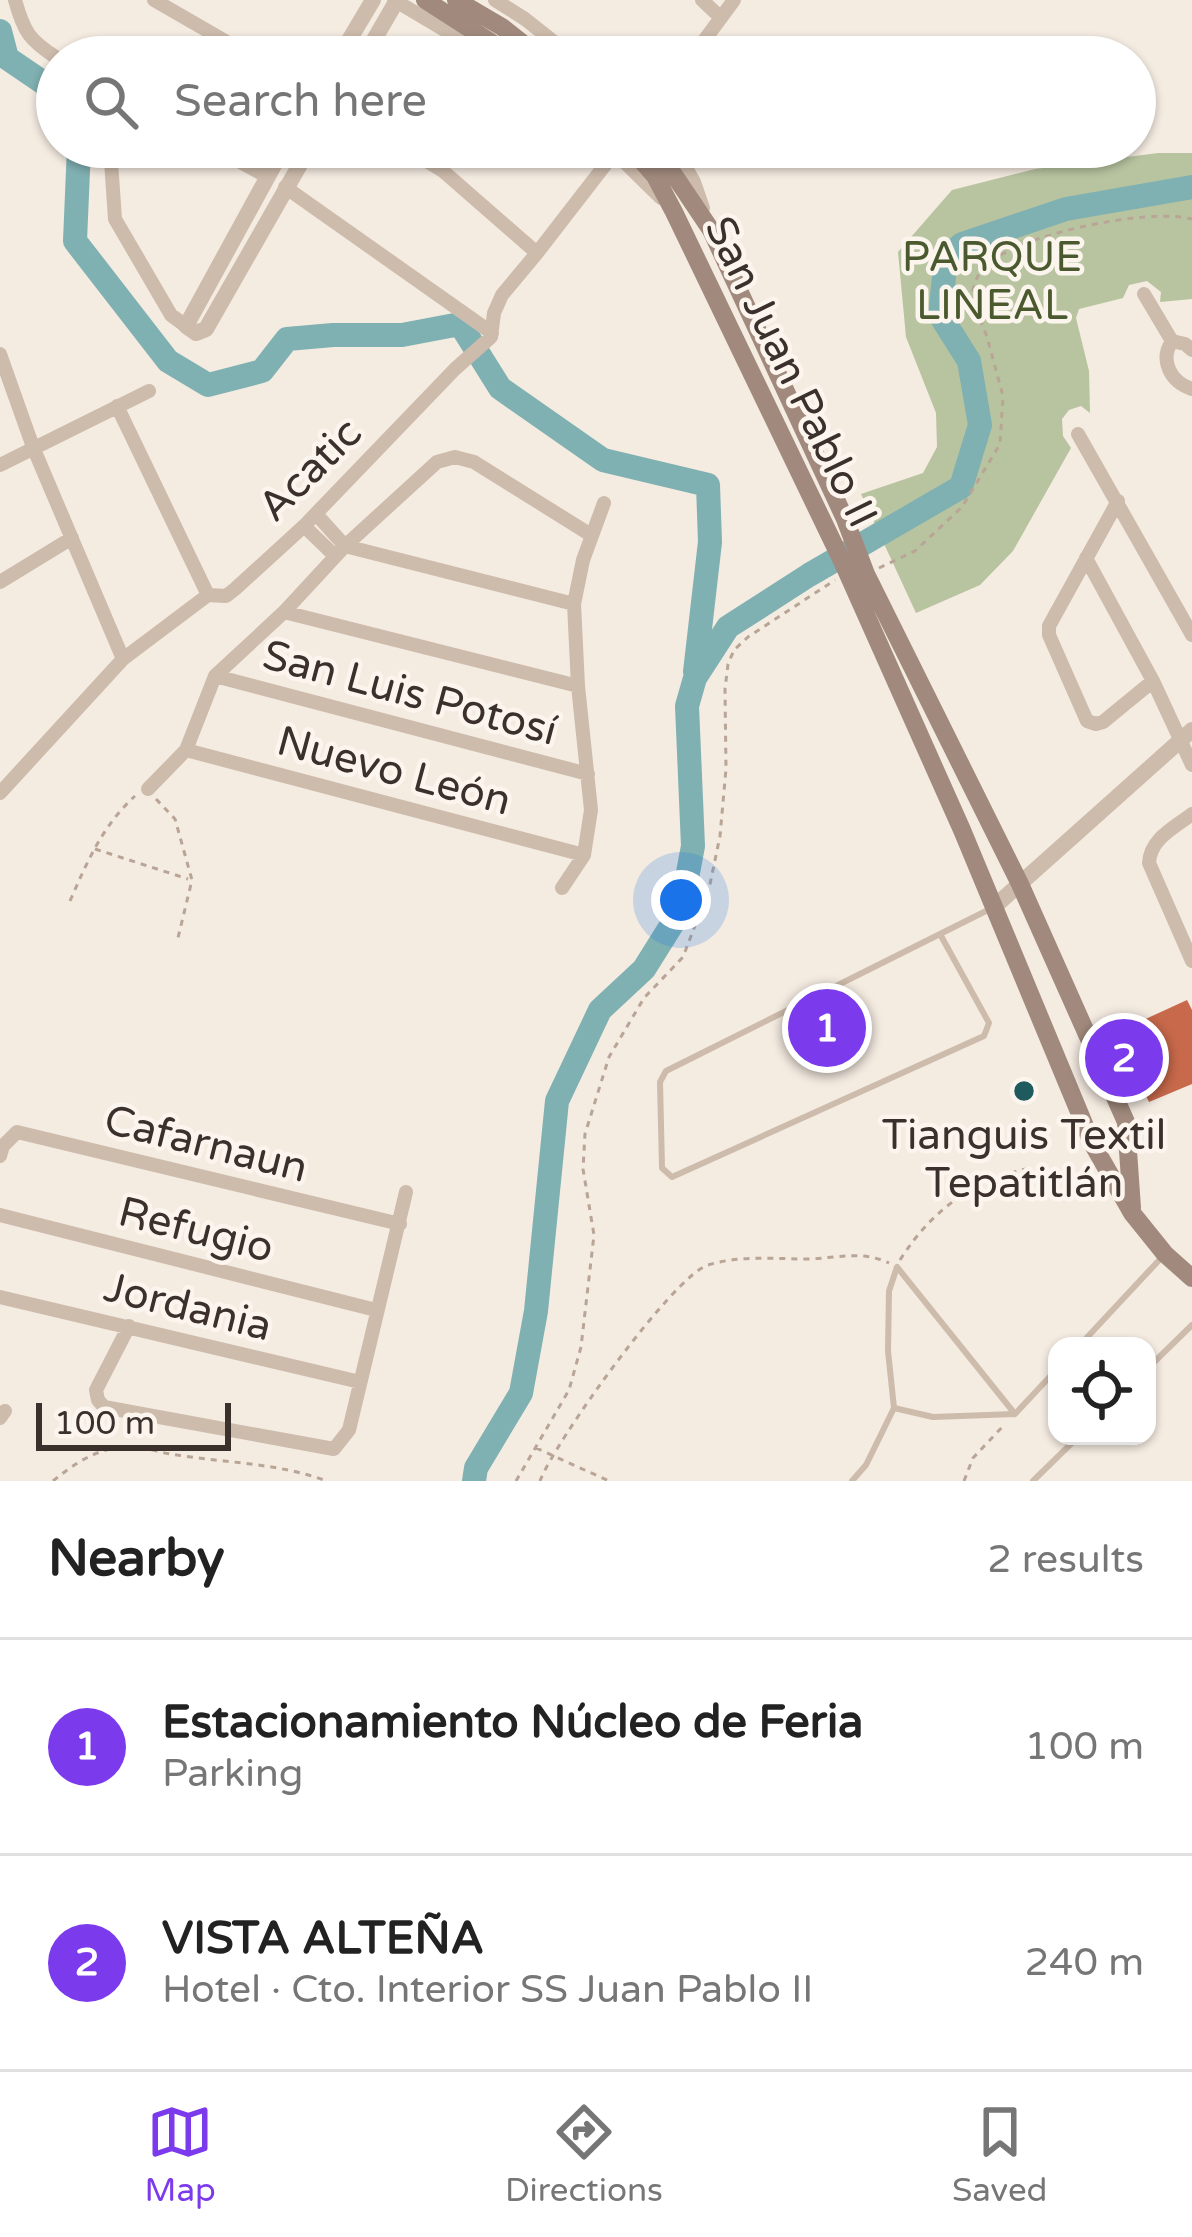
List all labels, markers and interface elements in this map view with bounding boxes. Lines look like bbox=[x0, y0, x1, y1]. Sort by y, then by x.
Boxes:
search box bbox=[36, 36, 1156, 168]
icon: search bbox=[78, 69, 144, 135]
text: Search here bbox=[174, 75, 427, 129]
street label: San Juan Pablo II bbox=[694, 208, 888, 536]
park label: PARQUE LINEAL bbox=[902, 232, 1082, 331]
street label: Acatic bbox=[248, 408, 372, 532]
street label: San Luis Potosí bbox=[257, 629, 563, 757]
street label: Nuevo León bbox=[272, 715, 516, 827]
your location bbox=[651, 870, 711, 930]
pin: 1 bbox=[788, 983, 866, 1073]
pin: 2 bbox=[1085, 1013, 1163, 1103]
marker: Tianguis Textil Tepatitlán bbox=[1011, 1078, 1037, 1104]
street label: Cafarnaun bbox=[99, 1094, 313, 1194]
place label: Tianguis Textil Tepatitlán bbox=[882, 1110, 1166, 1209]
street label: Refugio bbox=[113, 1186, 279, 1274]
street label: Jordania bbox=[99, 1262, 277, 1352]
map controls bbox=[1048, 1337, 1156, 1445]
button: locate bbox=[1048, 1337, 1156, 1445]
scale bar bbox=[36, 1397, 231, 1450]
text: 100 m bbox=[54, 1404, 155, 1443]
text: Nearby bbox=[48, 1528, 225, 1590]
text: 2 results bbox=[987, 1536, 1144, 1583]
text: Estacionamiento Núcleo de Feria bbox=[162, 1696, 863, 1750]
text: 1 bbox=[75, 1723, 99, 1770]
text: 100 m bbox=[1025, 1723, 1144, 1770]
text: Parking bbox=[162, 1750, 303, 1797]
text: VISTA ALTEÑA bbox=[162, 1912, 484, 1966]
text: 2 bbox=[75, 1939, 99, 1986]
text: 240 m bbox=[1025, 1939, 1144, 1986]
text: Hotel · Cto. Interior SS Juan Pablo II bbox=[162, 1966, 813, 2013]
tab: Map bbox=[145, 2099, 216, 2210]
tab: Directions bbox=[505, 2099, 663, 2210]
tab: Saved bbox=[952, 2099, 1047, 2210]

